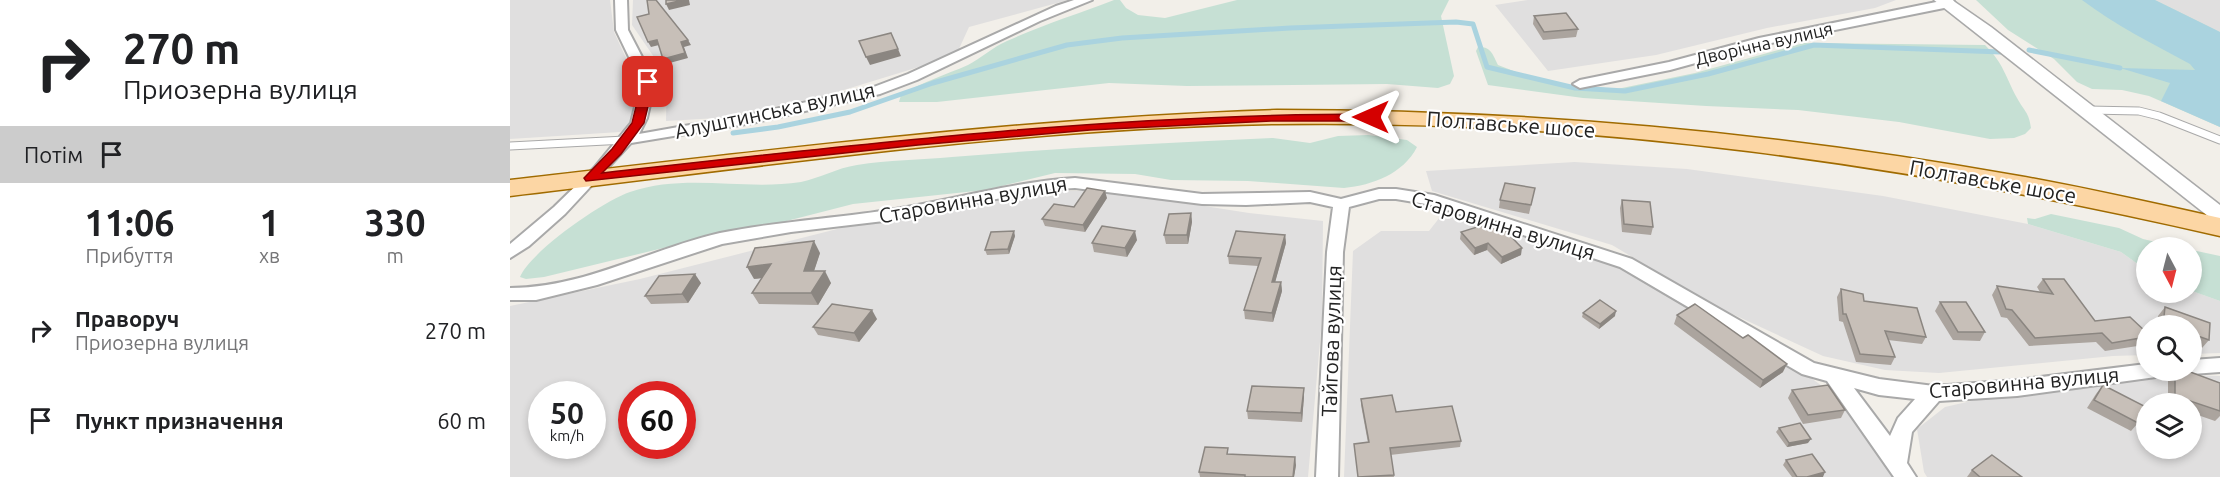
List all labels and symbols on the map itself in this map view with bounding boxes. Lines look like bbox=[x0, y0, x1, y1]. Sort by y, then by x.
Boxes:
street label: Дворічна вулиця bbox=[1693, 17, 1835, 69]
pin bbox=[622, 56, 673, 107]
street label: Алуштинська вулиця bbox=[672, 77, 877, 143]
position arrow bbox=[1339, 85, 1403, 149]
street label: Полтавське шосе bbox=[1426, 106, 1596, 142]
street label: Полтавське шосе bbox=[1908, 155, 2078, 208]
street label: Старовинна вулиця bbox=[877, 171, 1069, 227]
street label: Старовинна вулиця bbox=[1409, 186, 1598, 264]
north arrow bbox=[2136, 237, 2202, 303]
street label: Тайгова вулиця bbox=[1316, 265, 1346, 417]
street label: Старовинна вулиця bbox=[1928, 362, 2120, 402]
speed limit sign: 60 bbox=[618, 381, 696, 459]

